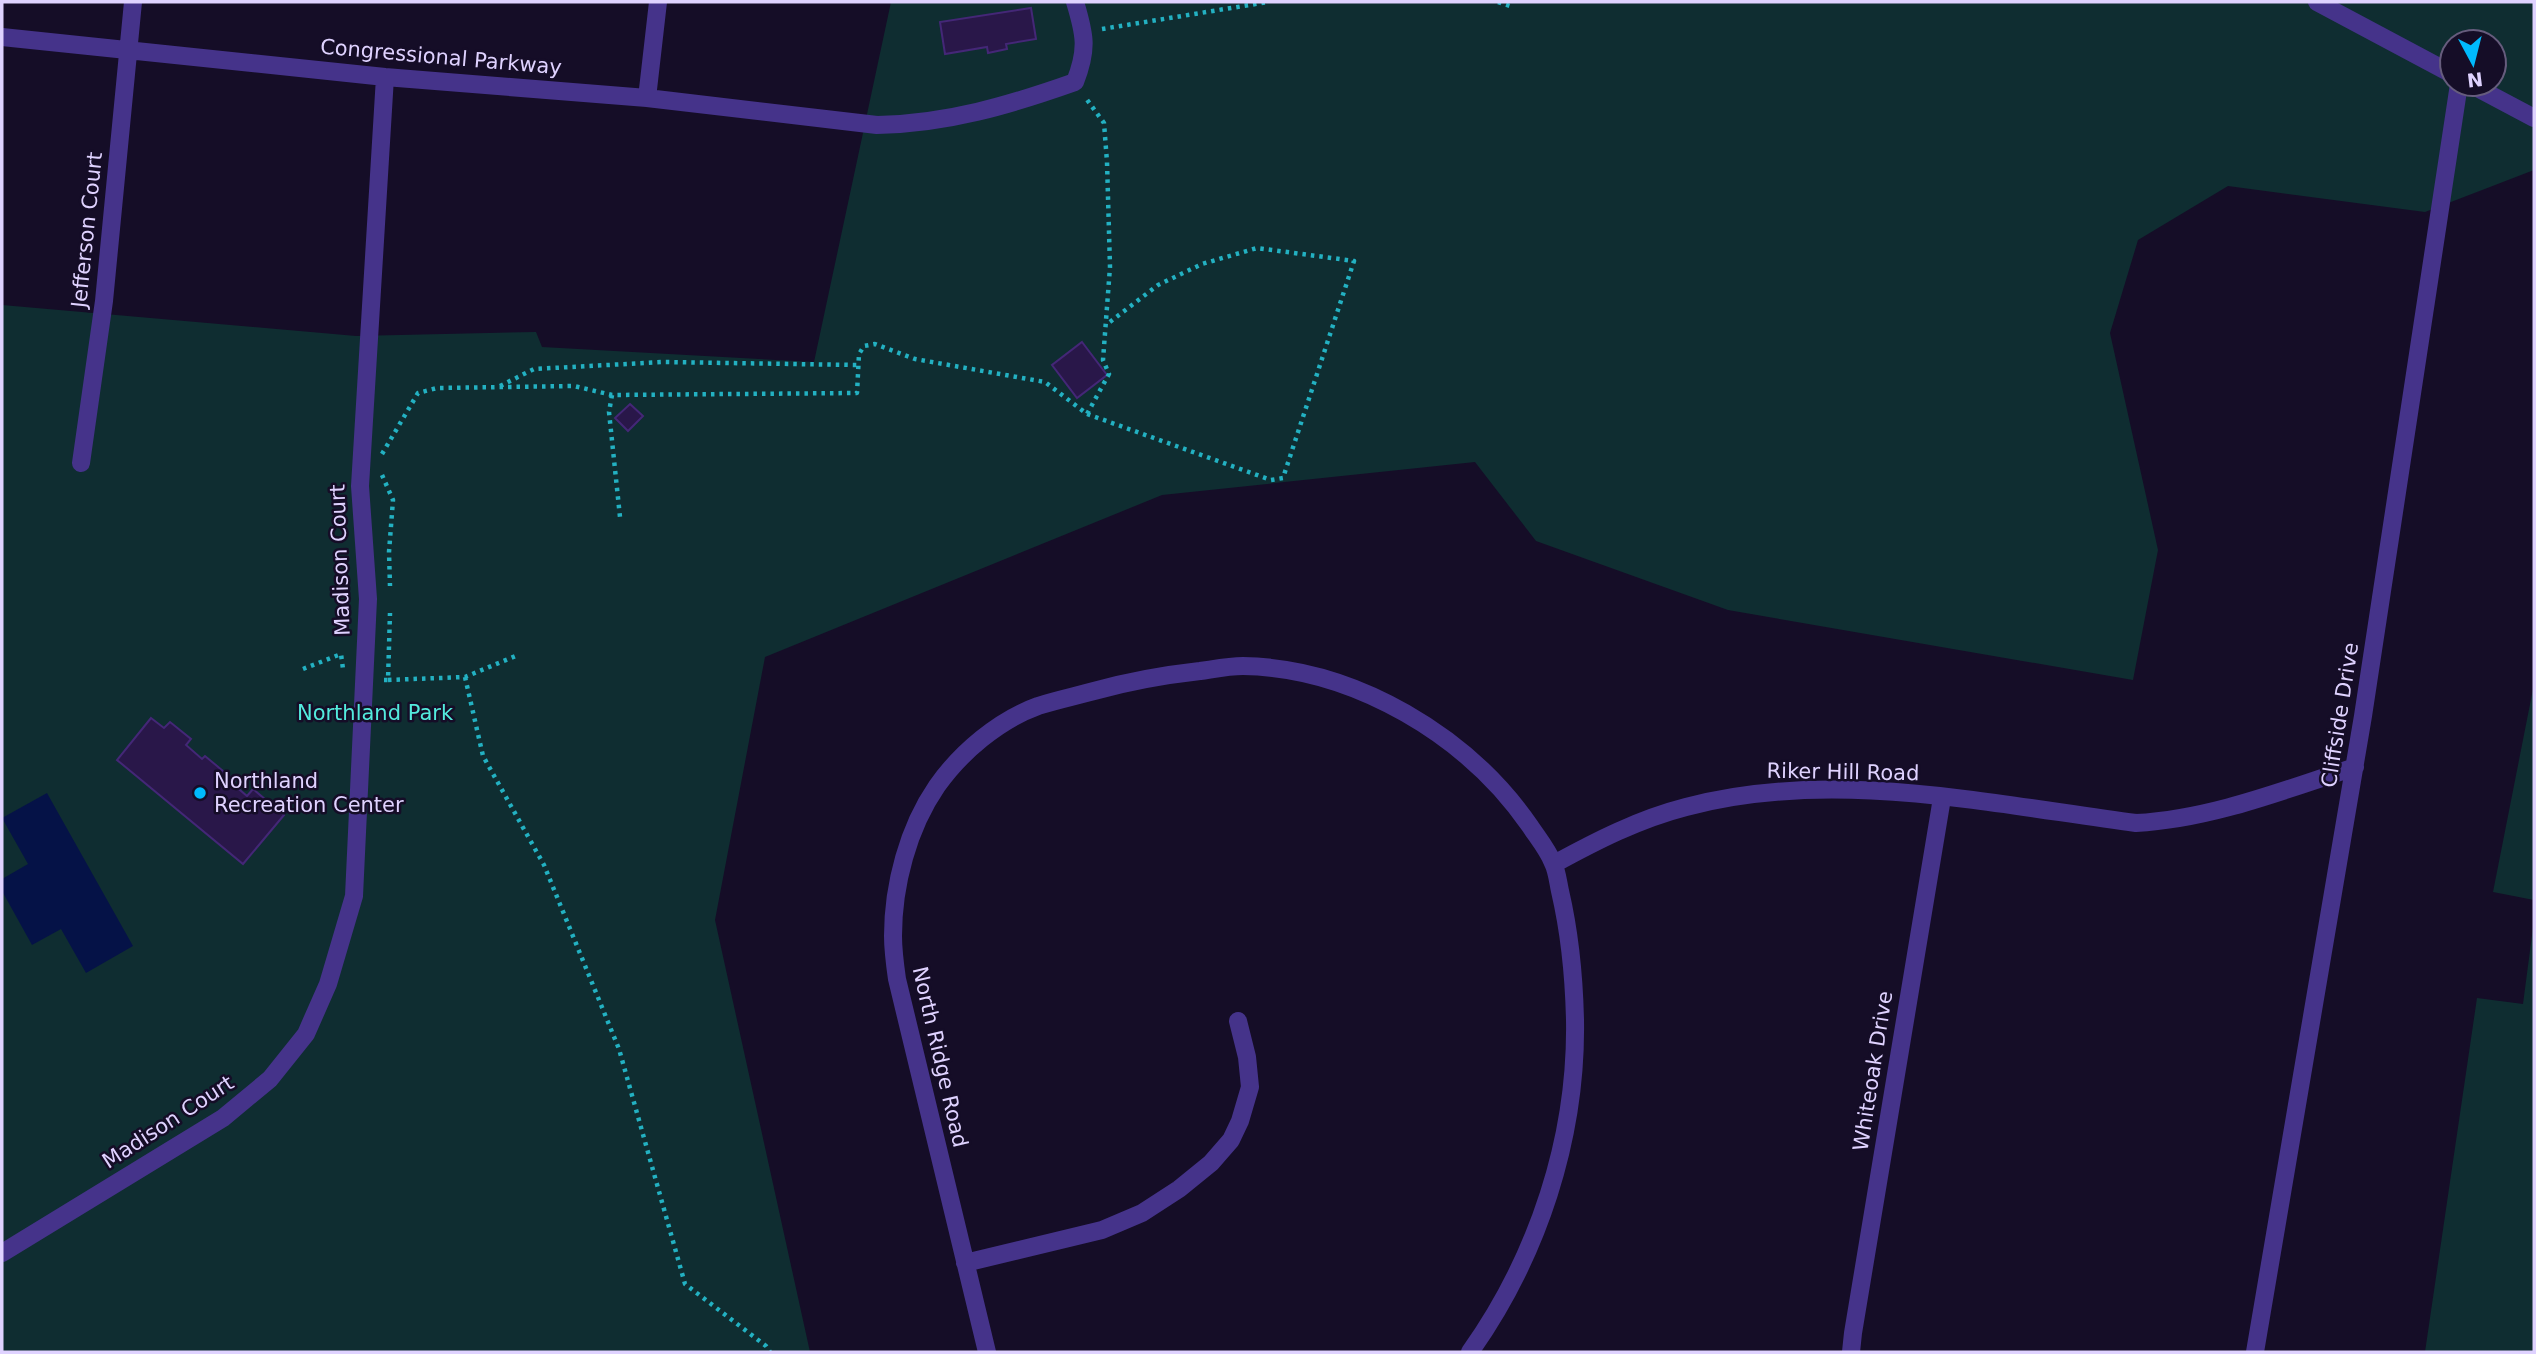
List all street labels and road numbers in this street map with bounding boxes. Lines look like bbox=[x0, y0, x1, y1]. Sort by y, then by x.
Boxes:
street label: Congressional Parkway bbox=[319, 34, 563, 80]
street label: Jefferson Court bbox=[67, 151, 107, 311]
street label: Madison Court bbox=[325, 484, 355, 636]
street label: Cliffside Drive bbox=[2317, 641, 2363, 789]
street label: Riker Hill Road bbox=[1766, 759, 1920, 785]
street label: North Ridge Road bbox=[908, 964, 972, 1150]
street label: Whiteoak Drive bbox=[1849, 989, 1897, 1153]
street label: Madison Court bbox=[98, 1071, 238, 1173]

